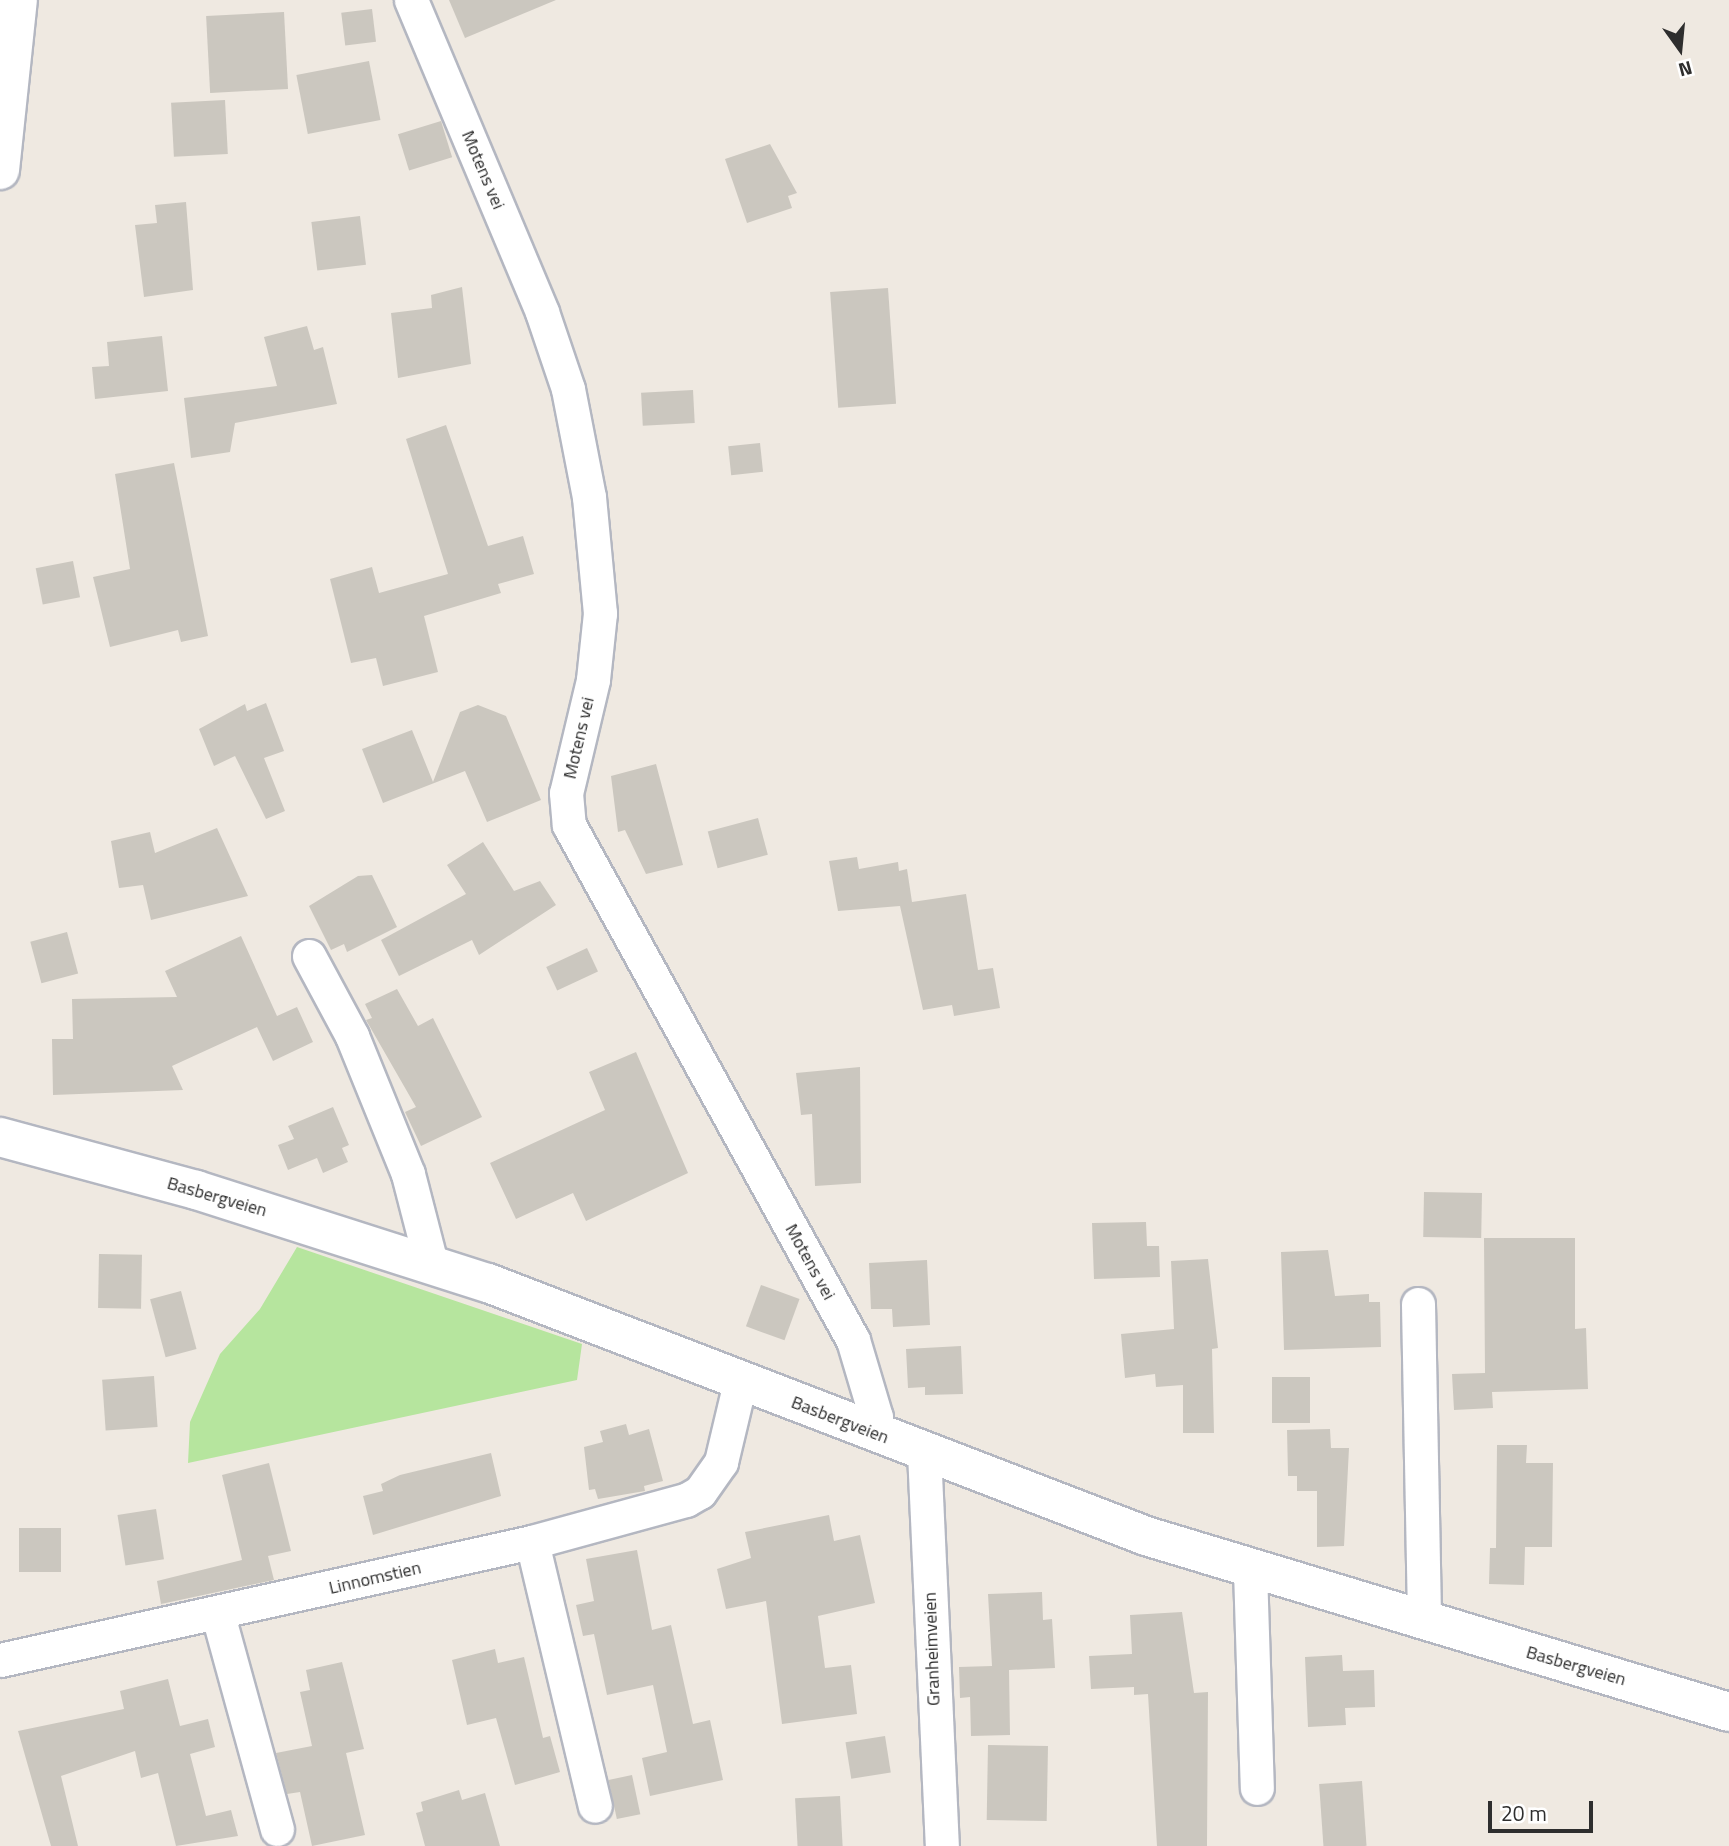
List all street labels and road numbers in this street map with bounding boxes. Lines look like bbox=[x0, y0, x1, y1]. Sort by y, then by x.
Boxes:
street label: Motens vei bbox=[457, 127, 509, 213]
street label: Motens vei bbox=[559, 695, 599, 781]
street label: Basbergveien bbox=[165, 1172, 269, 1222]
street label: Motens vei bbox=[780, 1220, 840, 1304]
street label: Basbergveien bbox=[788, 1392, 892, 1448]
street label: Linnomstien bbox=[327, 1557, 423, 1599]
street label: Granheimveien bbox=[919, 1592, 945, 1706]
street label: Basbergveien bbox=[1524, 1641, 1628, 1691]

